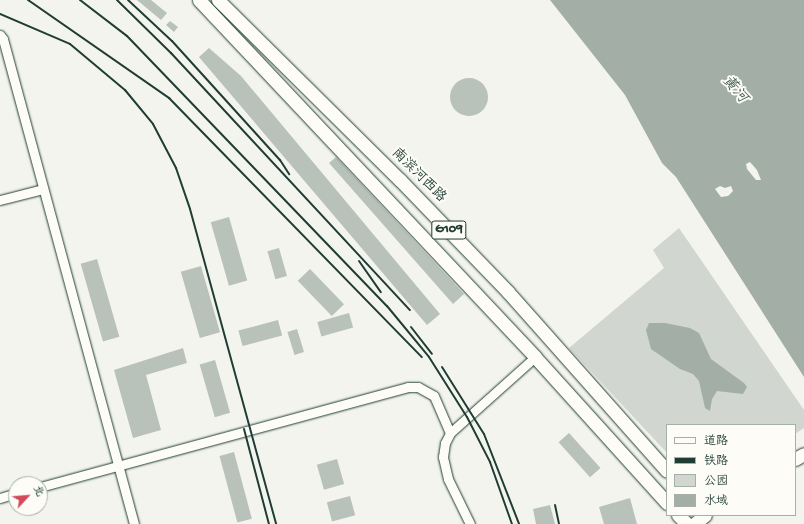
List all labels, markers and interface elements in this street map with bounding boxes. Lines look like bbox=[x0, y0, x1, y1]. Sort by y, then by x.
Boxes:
water label: 黄河 bbox=[717, 73, 751, 107]
street label: 南滨河西路 bbox=[387, 145, 449, 207]
road number: G109 bbox=[431, 219, 467, 241]
legend bbox=[666, 424, 796, 516]
text: 道路 bbox=[704, 435, 728, 449]
text: 铁路 bbox=[704, 455, 728, 469]
text: 公园 bbox=[704, 475, 728, 489]
north arrow bbox=[8, 476, 48, 516]
text: 北 bbox=[30, 484, 46, 499]
text: 水域 bbox=[704, 495, 728, 509]

